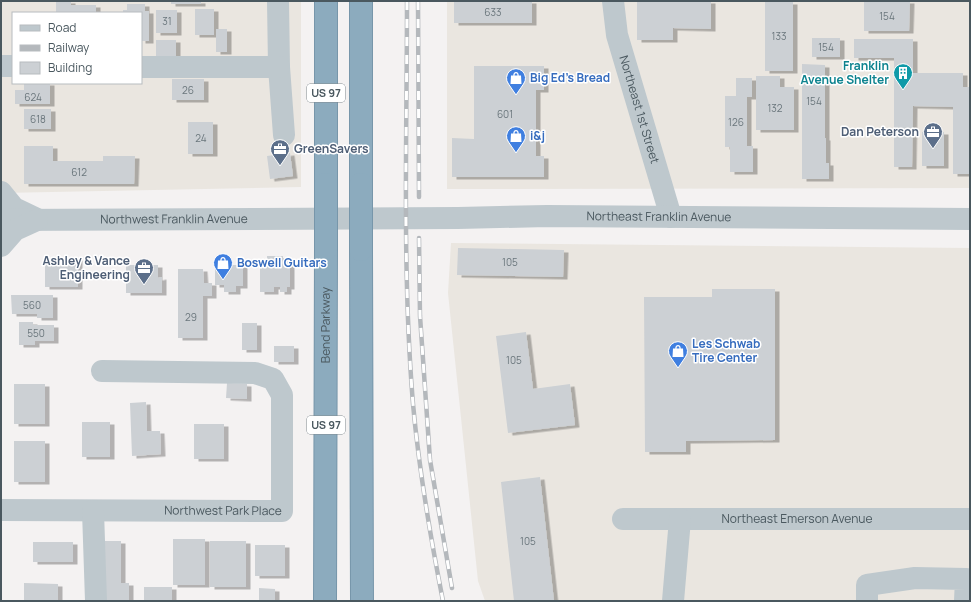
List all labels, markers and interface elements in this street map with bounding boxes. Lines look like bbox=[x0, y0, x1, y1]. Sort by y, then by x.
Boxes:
house number: 633 bbox=[484, 5, 502, 19]
house number: 154 bbox=[879, 9, 895, 23]
legend bbox=[12, 12, 142, 84]
house number: 31 bbox=[162, 14, 172, 28]
text: Road bbox=[48, 19, 76, 36]
house number: 133 bbox=[772, 29, 786, 43]
text: Railway bbox=[48, 39, 90, 56]
house number: 154 bbox=[818, 40, 834, 54]
street label: Northeast 1st Street bbox=[615, 53, 664, 166]
place label: Franklin Avenue Shelter bbox=[800, 57, 889, 88]
text: Building bbox=[48, 59, 92, 76]
building icon: Franklin Avenue Shelter bbox=[892, 62, 914, 90]
shop icon: Big Ed's Bread bbox=[505, 67, 527, 95]
place label: Big Ed's Bread bbox=[530, 69, 610, 86]
house number: 26 bbox=[182, 83, 194, 97]
road number: US 97 bbox=[307, 84, 345, 102]
house number: 624 bbox=[24, 90, 42, 104]
house number: 154 bbox=[806, 94, 822, 108]
house number: 132 bbox=[767, 101, 783, 115]
house number: 601 bbox=[497, 107, 513, 121]
house number: 618 bbox=[30, 112, 46, 126]
house number: 126 bbox=[728, 115, 744, 129]
office icon: Dan Peterson bbox=[922, 121, 944, 149]
place label: Dan Peterson bbox=[841, 123, 919, 140]
shop icon: i&j bbox=[505, 125, 527, 153]
place label: i&j bbox=[530, 127, 545, 144]
house number: 24 bbox=[195, 131, 207, 145]
office icon: GreenSavers bbox=[269, 138, 291, 166]
place label: GreenSavers bbox=[294, 140, 369, 157]
house number: 612 bbox=[71, 165, 87, 179]
street label: Northeast Franklin Avenue bbox=[586, 207, 731, 225]
street label: Northwest Franklin Avenue bbox=[100, 210, 248, 228]
place label: Ashley & Vance Engineering bbox=[43, 252, 130, 283]
shop icon: Boswell Guitars bbox=[212, 252, 234, 280]
place label: Boswell Guitars bbox=[237, 254, 327, 271]
house number: 105 bbox=[502, 255, 518, 269]
office icon: Ashley & Vance Engineering bbox=[133, 257, 155, 285]
street label: Bend Parkway bbox=[317, 286, 334, 363]
house number: 560 bbox=[23, 298, 41, 312]
house number: 29 bbox=[185, 310, 197, 324]
house number: 550 bbox=[27, 326, 45, 340]
place label: Les Schwab Tire Center bbox=[692, 335, 760, 366]
shop icon: Les Schwab Tire Center bbox=[667, 340, 689, 368]
house number: 105 bbox=[506, 353, 522, 367]
road number: US 97 bbox=[307, 416, 345, 434]
street label: Northwest Park Place bbox=[164, 502, 282, 519]
street label: Northeast Emerson Avenue bbox=[722, 510, 872, 527]
house number: 105 bbox=[520, 534, 536, 548]

